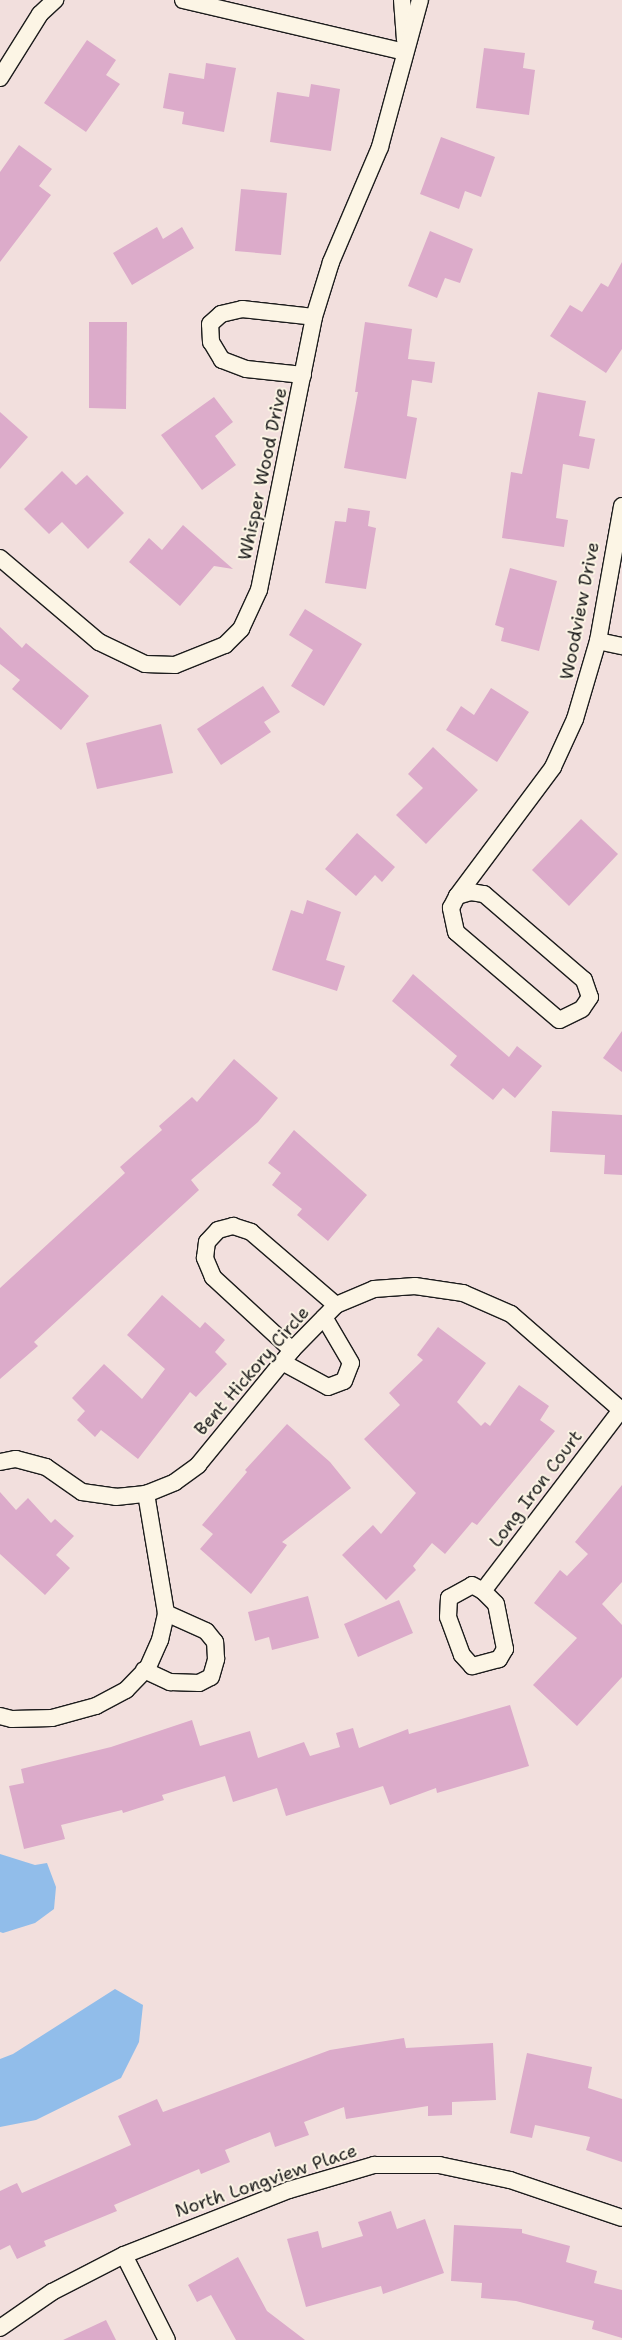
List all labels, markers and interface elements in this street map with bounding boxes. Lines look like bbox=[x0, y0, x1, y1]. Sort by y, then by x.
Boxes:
street label: Whisper Wood Drive bbox=[234, 386, 292, 562]
street label: Woodview Drive bbox=[556, 540, 604, 682]
street label: Bent Hickory Circle bbox=[190, 1302, 314, 1440]
street label: Long Iron Court bbox=[485, 1426, 587, 1552]
street label: North Longview Place bbox=[172, 2140, 360, 2222]

